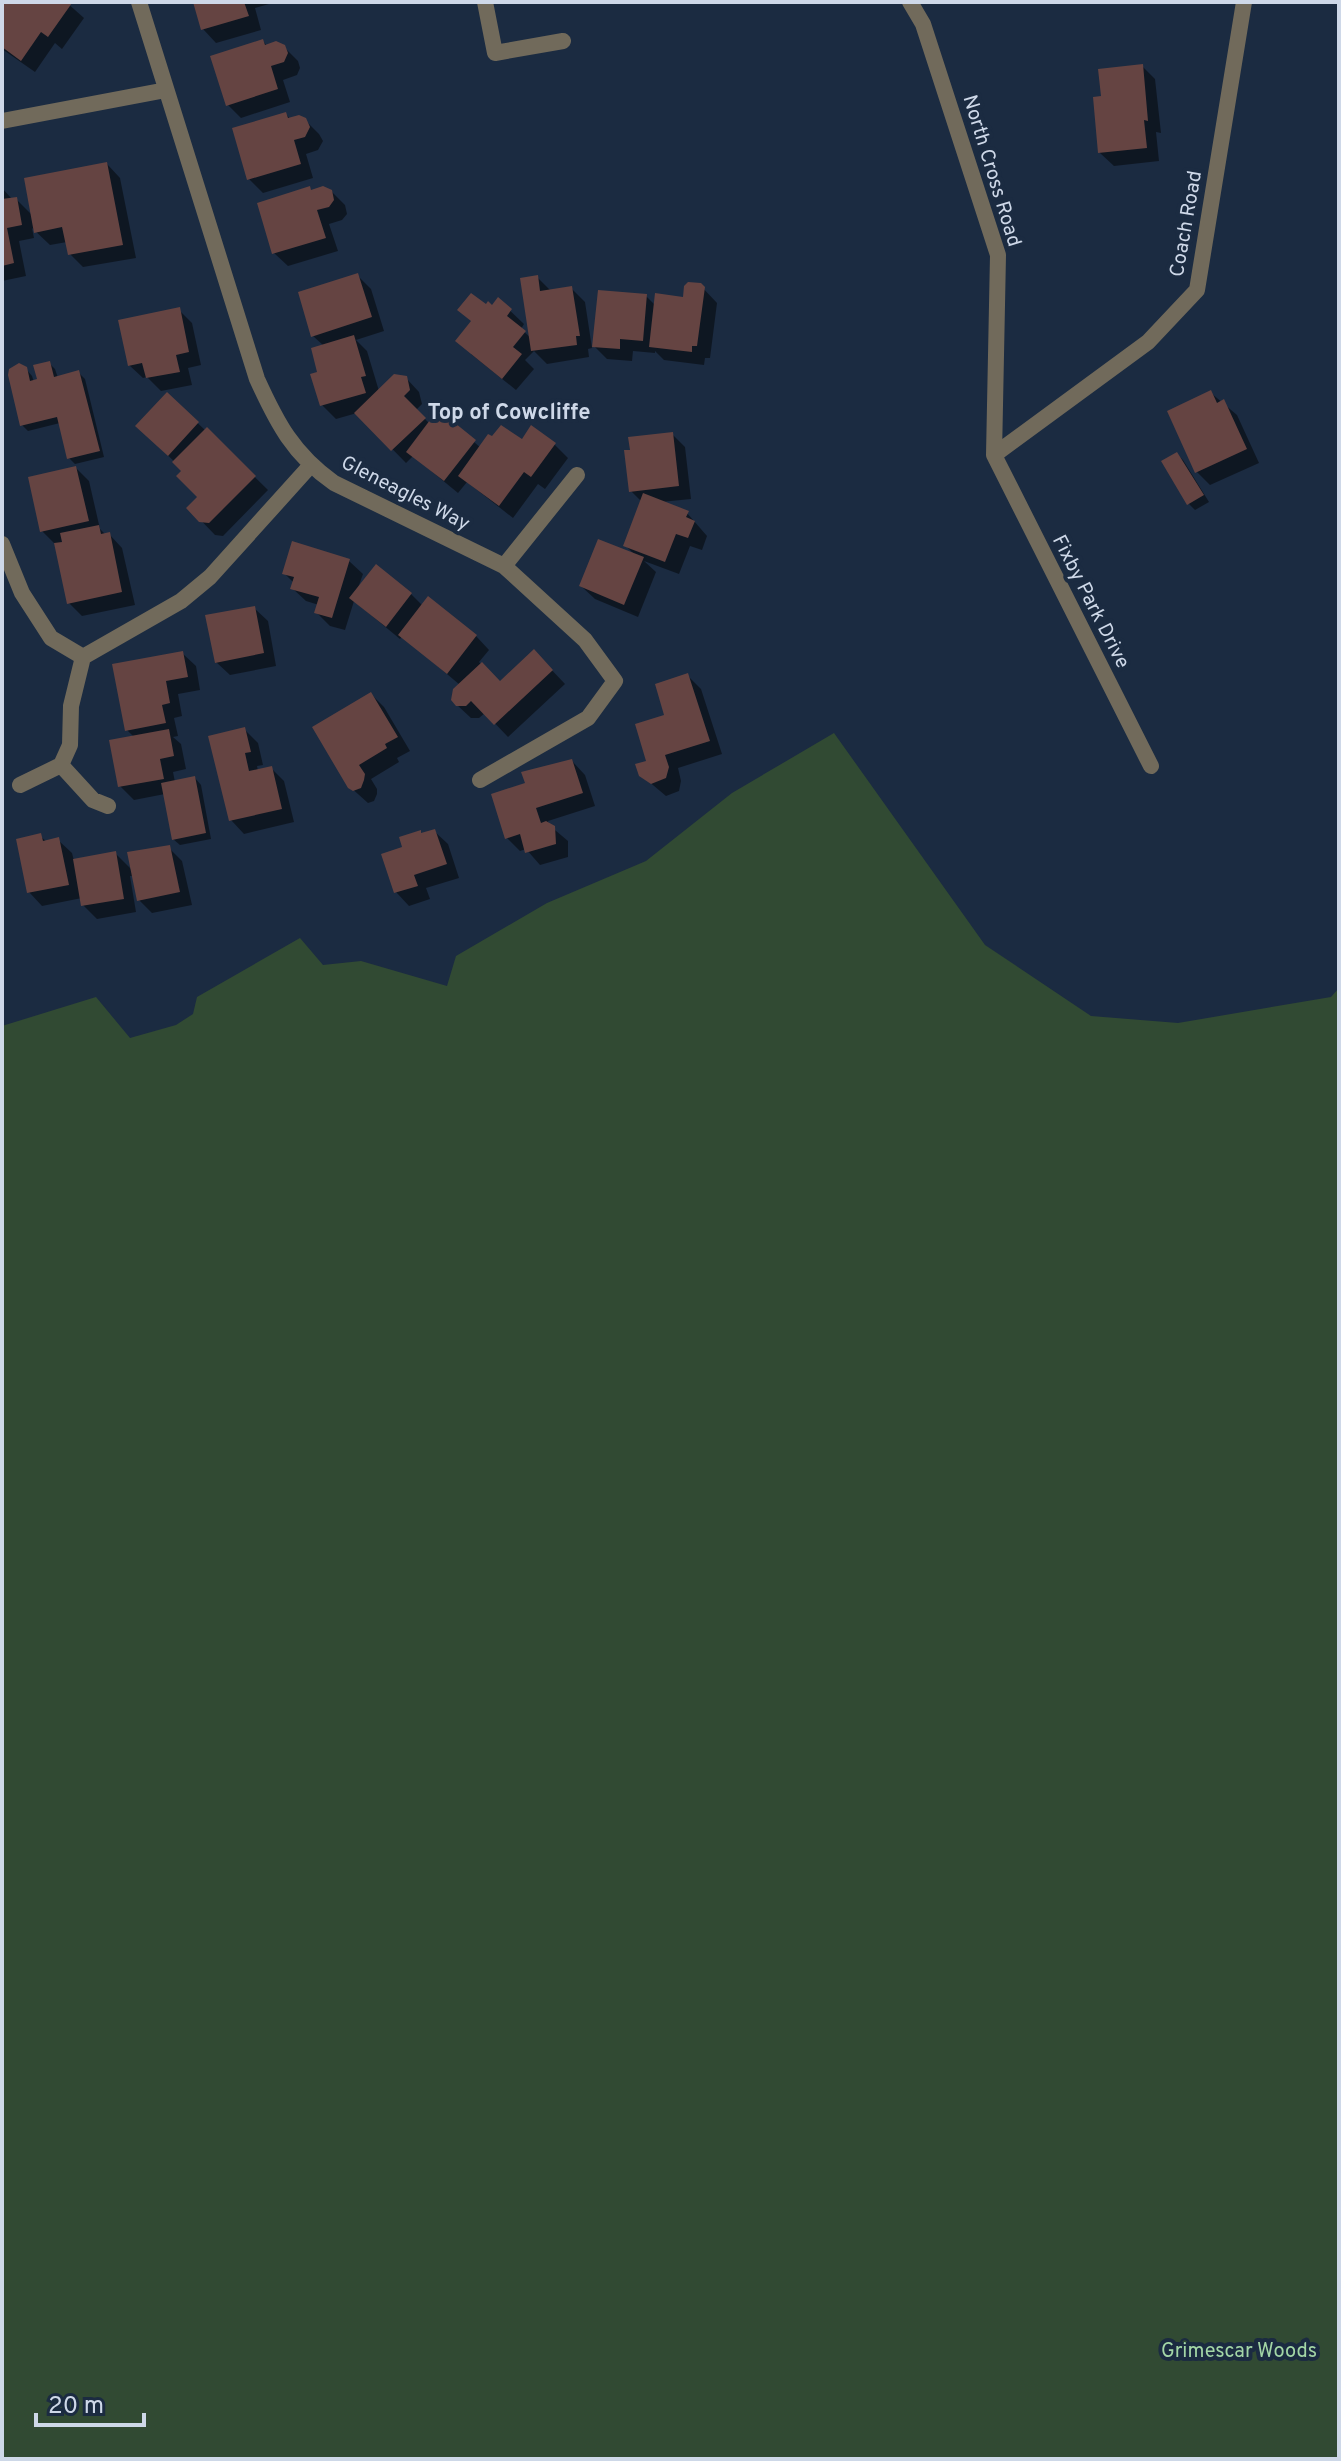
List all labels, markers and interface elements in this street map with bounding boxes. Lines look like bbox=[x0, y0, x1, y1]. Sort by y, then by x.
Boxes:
street label: North Cross Road bbox=[956, 92, 1026, 250]
street label: Coach Road bbox=[1165, 169, 1209, 279]
district label: Top of Cowcliffe bbox=[427, 400, 591, 427]
street label: Gleneagles Way bbox=[336, 450, 474, 538]
street label: Fixby Park Drive bbox=[1045, 531, 1135, 673]
park label: Grimescar Woods bbox=[1161, 2339, 1317, 2365]
scale bar bbox=[36, 2377, 144, 2427]
text: 20 m bbox=[48, 2392, 104, 2422]

